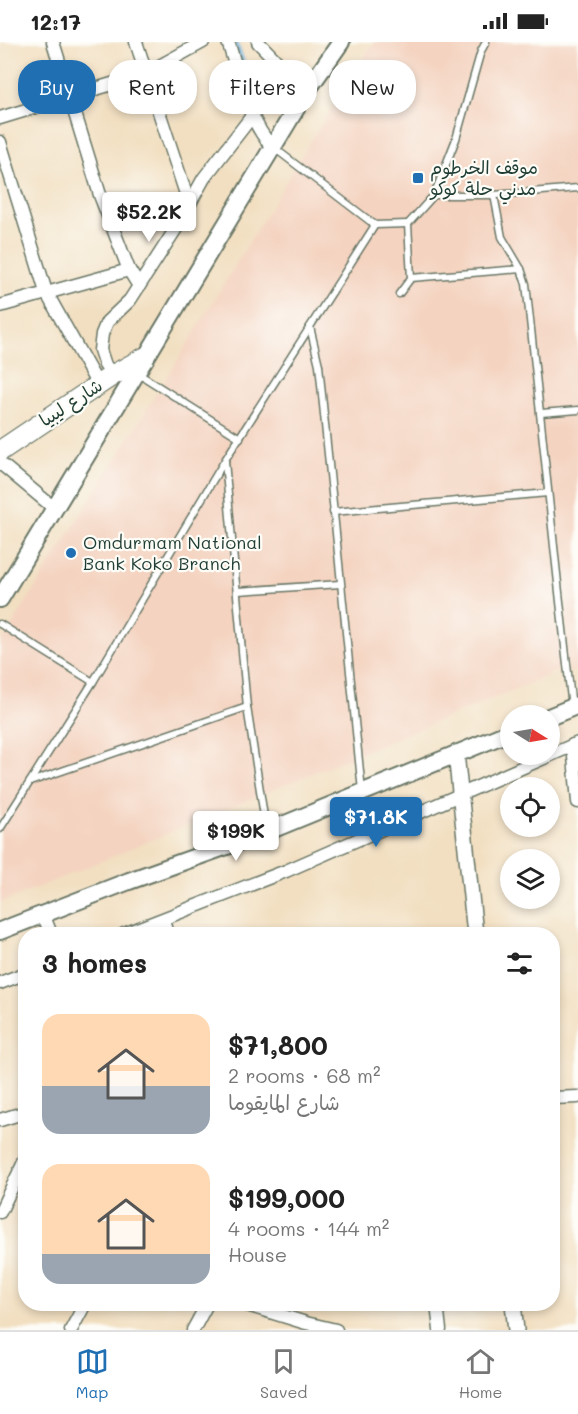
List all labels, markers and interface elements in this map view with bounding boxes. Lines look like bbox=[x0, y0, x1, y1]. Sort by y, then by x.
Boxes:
text: 12:17 bbox=[30, 7, 81, 36]
chip: Buy bbox=[18, 60, 96, 114]
chip: Rent bbox=[108, 60, 197, 114]
chip: Filters bbox=[209, 60, 317, 114]
chip: New bbox=[329, 60, 416, 114]
place label: موقف الخرطوم مدني حلة كوكو bbox=[429, 155, 538, 205]
marker: موقف الخرطوم مدني حلة كوكو bbox=[411, 171, 425, 185]
pin: $52.2K bbox=[100, 192, 198, 243]
text: $52.2K bbox=[116, 198, 182, 224]
street label: شارع ليبيا bbox=[34, 373, 107, 432]
place label: Omdurmam National Bank Koko Branch bbox=[83, 530, 262, 575]
marker: Omdurmam National Bank Koko Branch bbox=[64, 546, 78, 560]
north arrow bbox=[500, 705, 560, 765]
map controls bbox=[500, 705, 560, 909]
button: locate bbox=[500, 777, 560, 837]
pin: $71.8K bbox=[327, 797, 425, 848]
text: $71.8K bbox=[344, 803, 408, 829]
pin: $199K bbox=[194, 811, 278, 862]
text: $199K bbox=[207, 817, 265, 843]
button: layers bbox=[500, 849, 560, 909]
text: 3 homes bbox=[42, 946, 147, 980]
icon: filters bbox=[503, 947, 536, 980]
text: $71,800 bbox=[228, 1028, 328, 1062]
icon: home bbox=[90, 1038, 162, 1110]
text: 2 rooms · 68 m² bbox=[228, 1062, 381, 1088]
text: شارع المايقوما bbox=[228, 1089, 340, 1115]
text: $199,000 bbox=[228, 1181, 345, 1215]
icon: home bbox=[90, 1188, 162, 1260]
text: 4 rooms · 144 m² bbox=[228, 1215, 389, 1241]
text: House bbox=[228, 1241, 287, 1267]
tab: Map bbox=[76, 1345, 109, 1402]
tab: Saved bbox=[260, 1345, 307, 1402]
tab: Home bbox=[459, 1345, 502, 1402]

